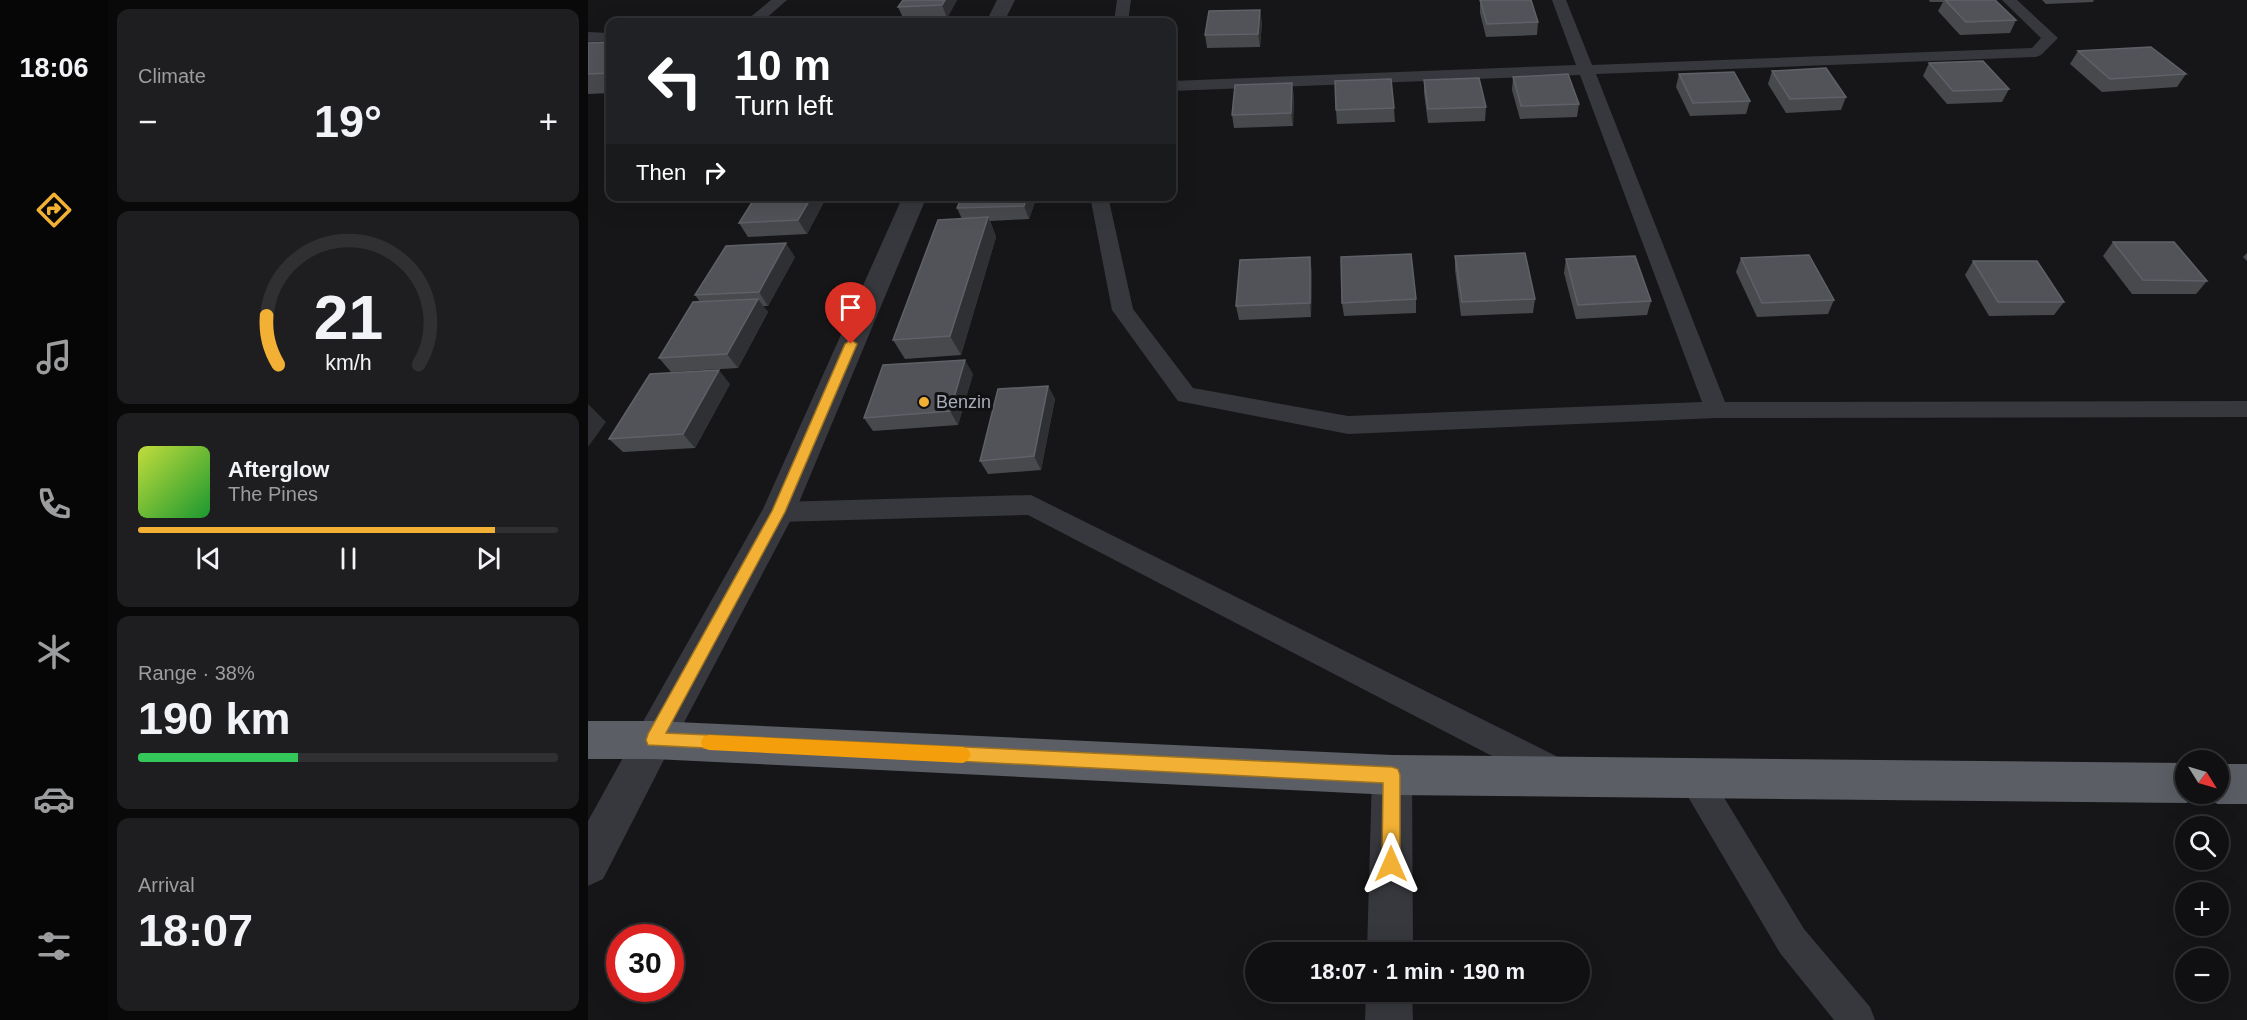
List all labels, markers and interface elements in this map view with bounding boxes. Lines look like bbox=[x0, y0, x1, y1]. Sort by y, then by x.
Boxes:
icon: left bbox=[636, 42, 714, 120]
text: 10 m bbox=[735, 42, 831, 89]
text: 18:06 bbox=[19, 53, 89, 83]
text: Climate bbox=[138, 65, 206, 87]
text: Turn left bbox=[735, 91, 833, 121]
text: 19° bbox=[314, 96, 382, 147]
text: − bbox=[138, 103, 157, 140]
text: + bbox=[539, 103, 558, 140]
icon: right bbox=[698, 156, 731, 189]
text: Then bbox=[636, 160, 686, 185]
icon: directions bbox=[33, 189, 75, 231]
pin bbox=[825, 282, 876, 344]
text: 21 bbox=[313, 283, 383, 352]
icon: arrive bbox=[834, 291, 867, 324]
icon: music bbox=[33, 336, 75, 378]
text: km/h bbox=[325, 351, 371, 375]
place label: Benzin bbox=[936, 392, 991, 412]
marker: Benzin bbox=[917, 395, 931, 409]
text: Afterglow bbox=[228, 457, 329, 482]
icon: phone bbox=[33, 483, 75, 525]
text: The Pines bbox=[228, 483, 318, 505]
icon: previous bbox=[192, 542, 225, 575]
icon: pause bbox=[332, 542, 365, 575]
icon: next bbox=[472, 542, 505, 575]
icon: climate bbox=[33, 631, 75, 673]
text: Range · 38% bbox=[138, 662, 255, 684]
text: 190 km bbox=[138, 693, 291, 744]
north arrow bbox=[2175, 750, 2229, 804]
map controls bbox=[2175, 750, 2229, 1002]
icon: car bbox=[33, 778, 75, 820]
button: search bbox=[2175, 816, 2229, 870]
position arrow bbox=[1359, 832, 1423, 896]
text: Arrival bbox=[138, 874, 195, 896]
button: + bbox=[2175, 882, 2229, 936]
text: 18:07 bbox=[138, 905, 253, 956]
speed limit sign: 30 bbox=[606, 924, 684, 1002]
icon: filters bbox=[33, 925, 75, 967]
button: − bbox=[2175, 948, 2229, 1002]
text: 18:07 · 1 min · 190 m bbox=[1310, 959, 1525, 984]

